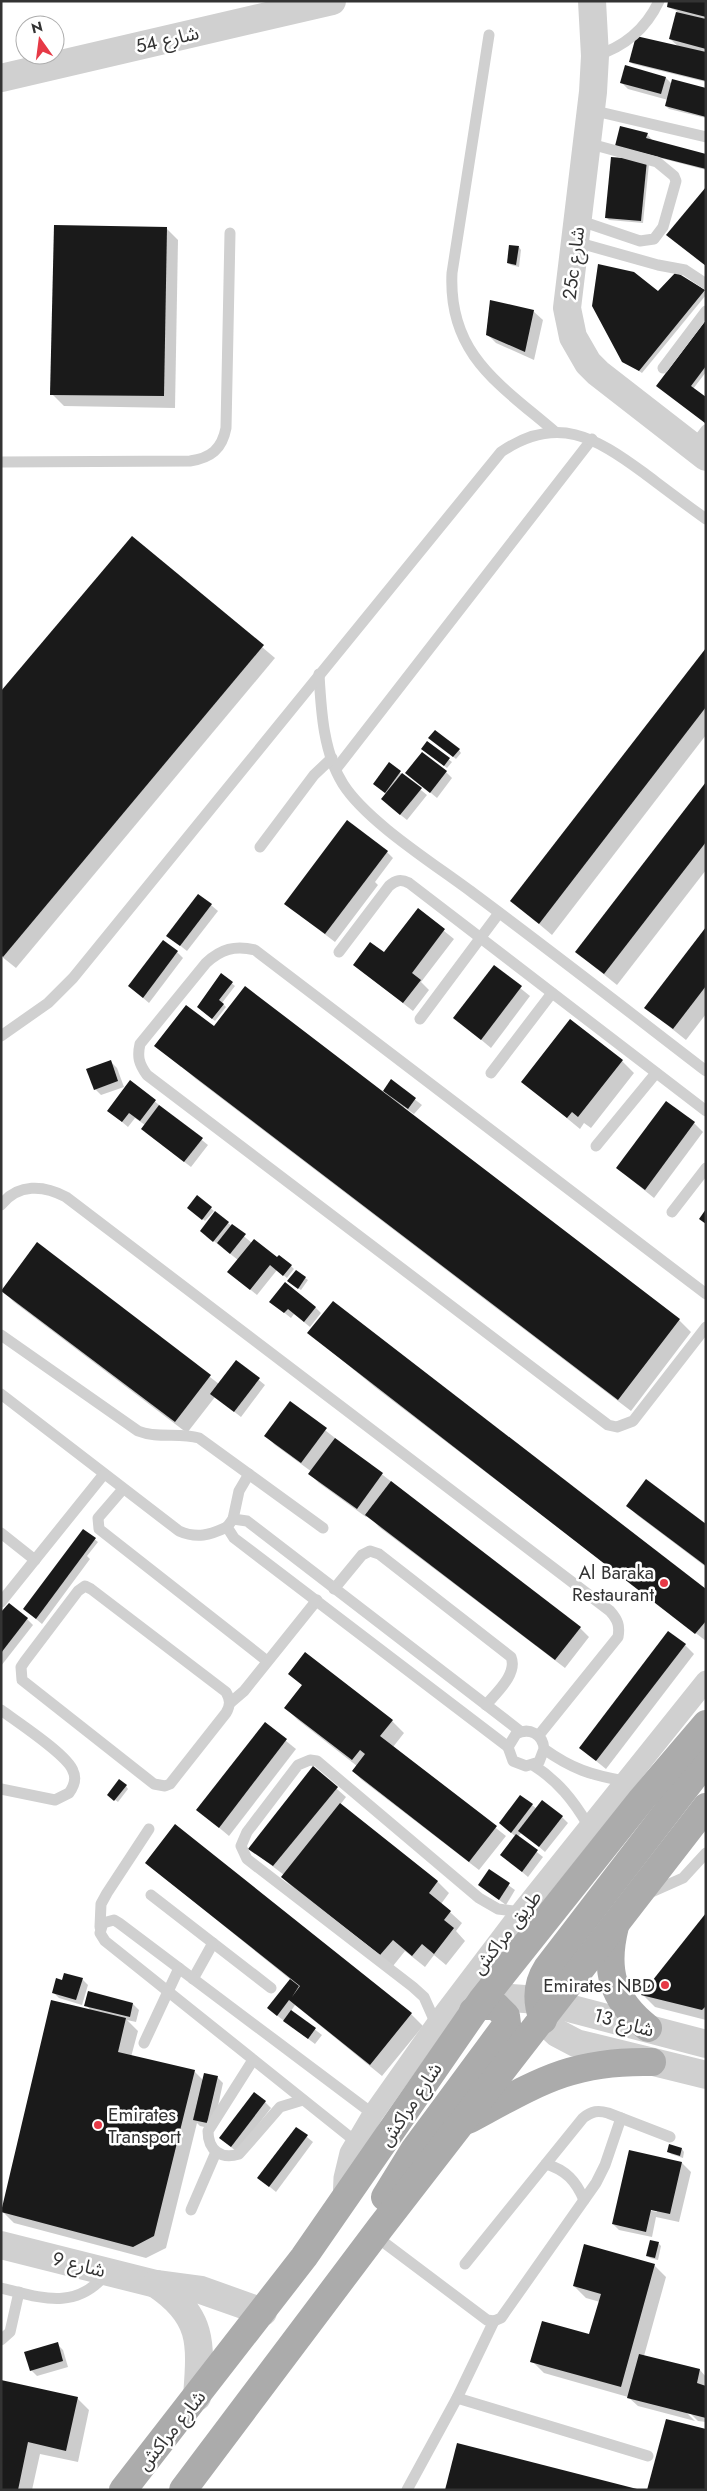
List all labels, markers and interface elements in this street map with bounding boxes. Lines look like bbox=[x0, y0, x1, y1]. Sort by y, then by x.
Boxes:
north arrow bbox=[15, 15, 65, 65]
text: N bbox=[29, 16, 45, 38]
street label: شارع 54 bbox=[133, 19, 202, 60]
street label: 25c شارع bbox=[556, 225, 591, 301]
place label: Al Baraka Restaurant bbox=[572, 1559, 654, 1608]
marker: Al Baraka Restaurant bbox=[658, 1577, 670, 1589]
street label: طريق مراكش bbox=[465, 1884, 548, 1980]
place label: Emirates NBD bbox=[543, 1972, 655, 1999]
marker: Emirates NBD bbox=[659, 1979, 671, 1991]
street label: شارع 13 bbox=[591, 2001, 657, 2044]
street label: شارع مراكش bbox=[372, 2057, 449, 2152]
place label: Emirates Transport bbox=[108, 2101, 181, 2150]
marker: Emirates Transport bbox=[92, 2119, 104, 2131]
street label: شارع 9 bbox=[50, 2245, 108, 2284]
street label: شارع مراكش bbox=[131, 2384, 212, 2476]

